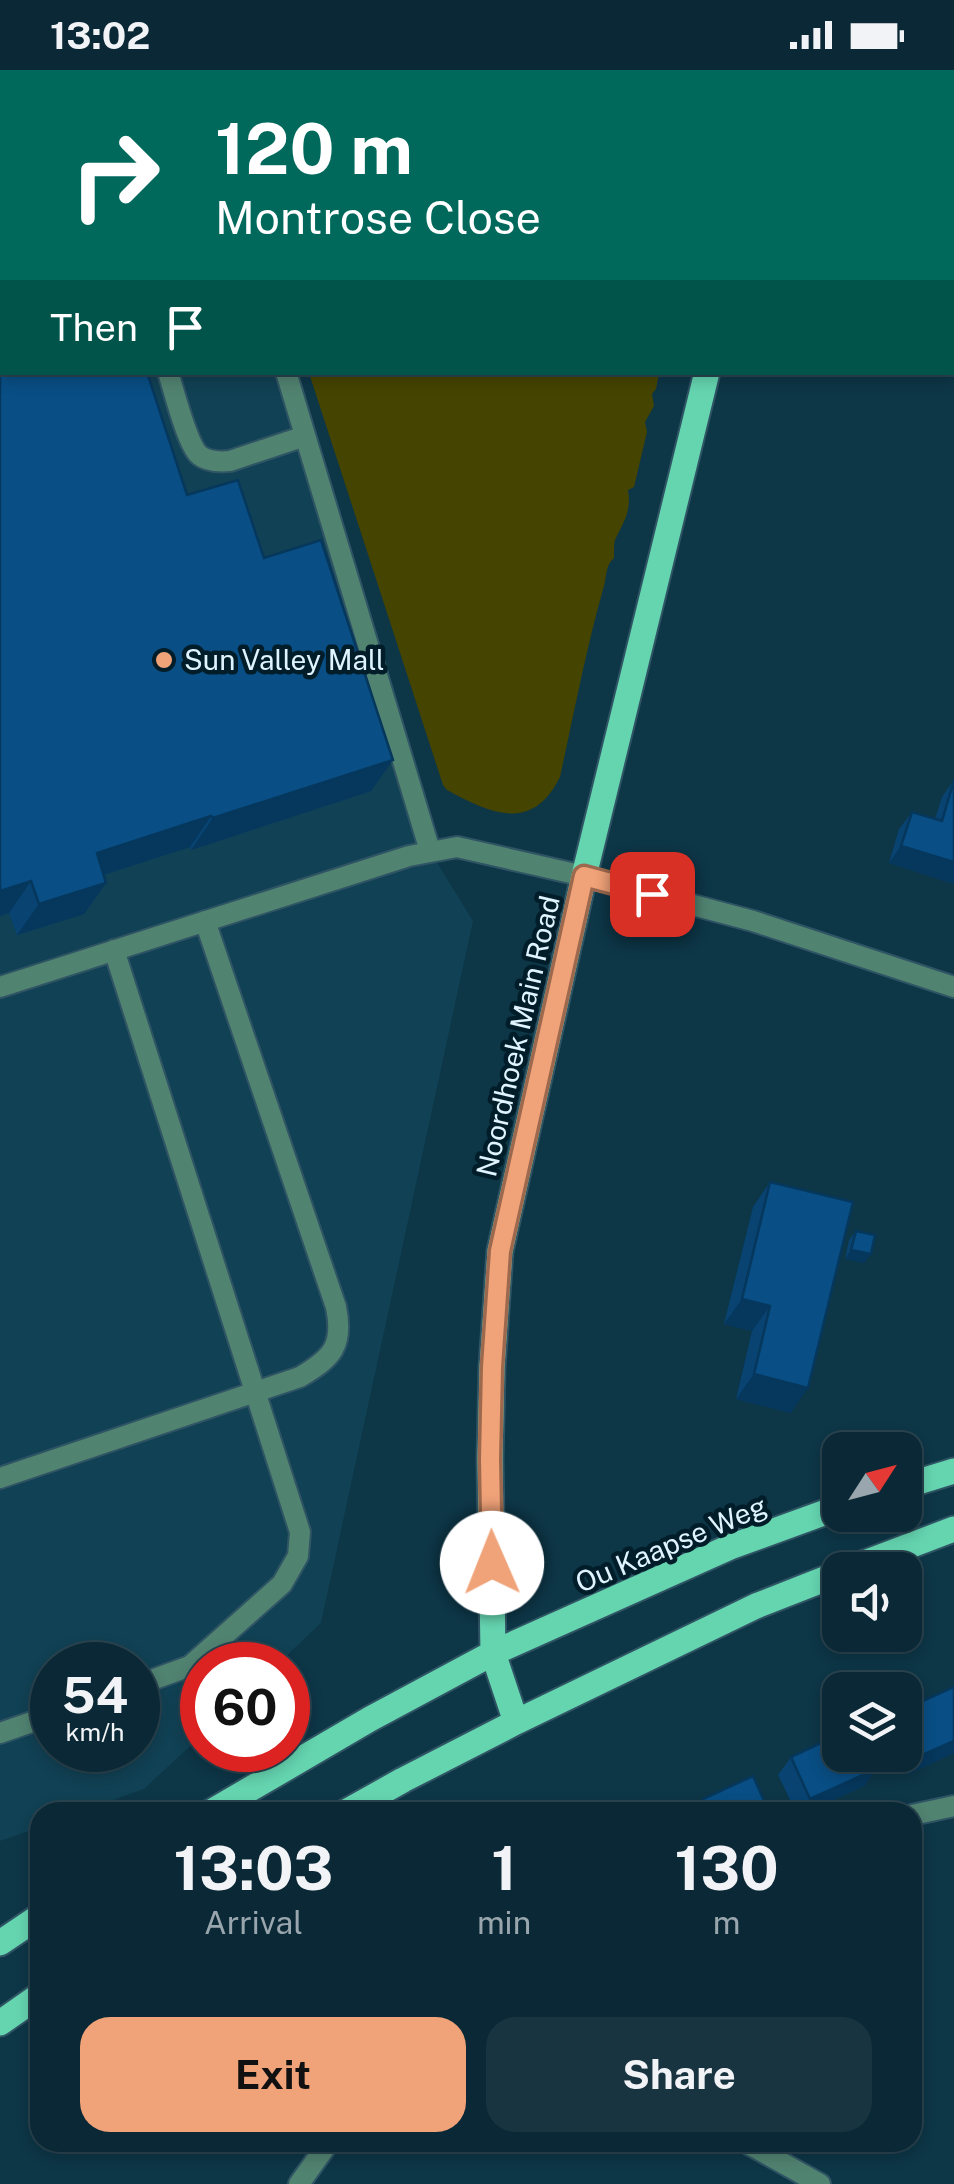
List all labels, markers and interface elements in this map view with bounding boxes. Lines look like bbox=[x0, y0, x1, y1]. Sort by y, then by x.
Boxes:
text: 13:02 bbox=[50, 13, 150, 58]
text: 120 m bbox=[215, 107, 413, 190]
icon: right bbox=[50, 110, 180, 240]
text: Montrose Close bbox=[215, 191, 541, 244]
icon: arrive bbox=[158, 300, 213, 355]
text: Then bbox=[50, 305, 138, 350]
place label: Sun Valley Mall bbox=[184, 643, 385, 676]
marker: Sun Valley Mall bbox=[153, 649, 175, 671]
pin bbox=[610, 852, 695, 937]
icon: arrive bbox=[625, 867, 680, 922]
street label: Noordhoek Main Road bbox=[469, 892, 566, 1179]
north arrow bbox=[822, 1432, 922, 1532]
map controls bbox=[822, 1432, 922, 1772]
street label: Ou Kaapse Weg bbox=[570, 1488, 771, 1599]
position arrow bbox=[440, 1511, 544, 1615]
button: sound bbox=[822, 1552, 922, 1652]
speed limit sign: 60 bbox=[180, 1642, 310, 1772]
text: 54 bbox=[62, 1665, 128, 1724]
button: layers bbox=[822, 1672, 922, 1772]
text: km/h bbox=[66, 1717, 124, 1747]
text: 13:03 bbox=[173, 1833, 334, 1904]
text: 1 bbox=[491, 1833, 517, 1904]
text: 130 bbox=[675, 1833, 779, 1904]
text: Arrival bbox=[204, 1904, 303, 1941]
text: min bbox=[477, 1904, 531, 1941]
text: m bbox=[713, 1904, 740, 1941]
button: Exit bbox=[80, 2017, 466, 2132]
button: Share bbox=[486, 2017, 872, 2132]

